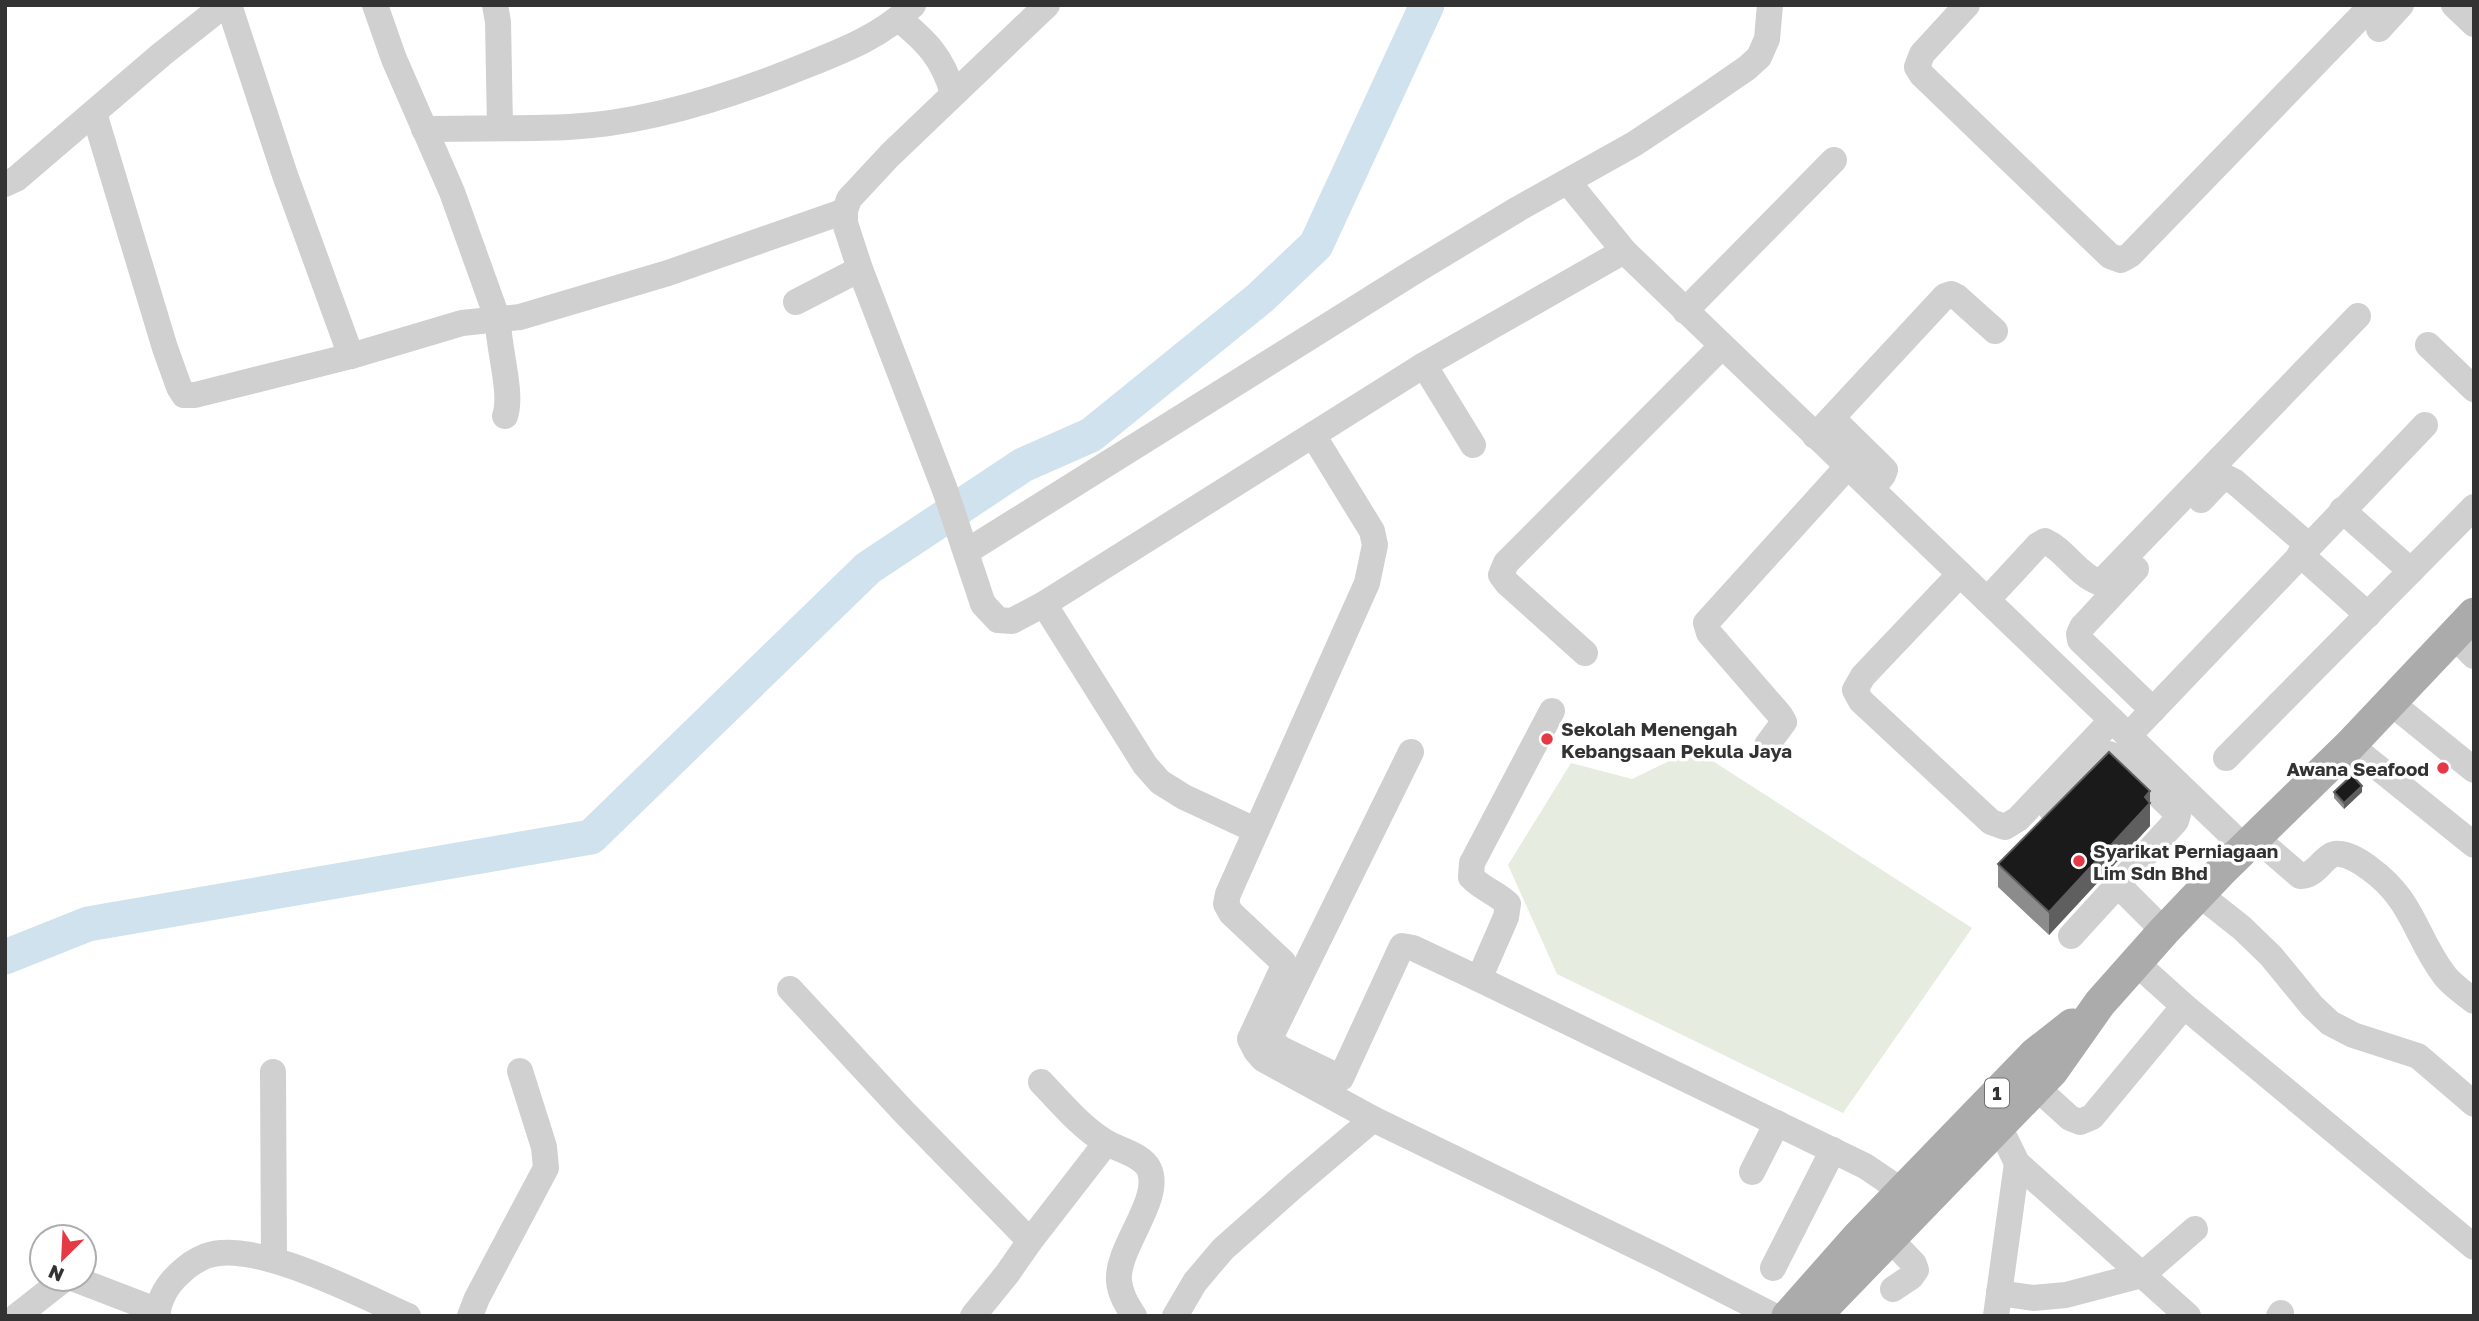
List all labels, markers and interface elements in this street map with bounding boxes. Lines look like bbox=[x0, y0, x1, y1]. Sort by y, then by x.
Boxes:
place label: Sekolah Menengah Kebangsaan Pekula Jaya bbox=[1561, 717, 1792, 762]
marker: Sekolah Menengah Kebangsaan Pekula Jaya bbox=[1539, 731, 1555, 747]
place label: Awana Seafood bbox=[2286, 757, 2429, 780]
marker: Awana Seafood bbox=[2435, 760, 2451, 776]
place label: Syarikat Perniagaan Lim Sdn Bhd bbox=[2093, 839, 2278, 884]
marker: Syarikat Perniagaan Lim Sdn Bhd bbox=[2071, 853, 2087, 869]
road number: 1 bbox=[1985, 1078, 2009, 1108]
north arrow bbox=[28, 1223, 98, 1293]
text: N bbox=[45, 1261, 67, 1287]

